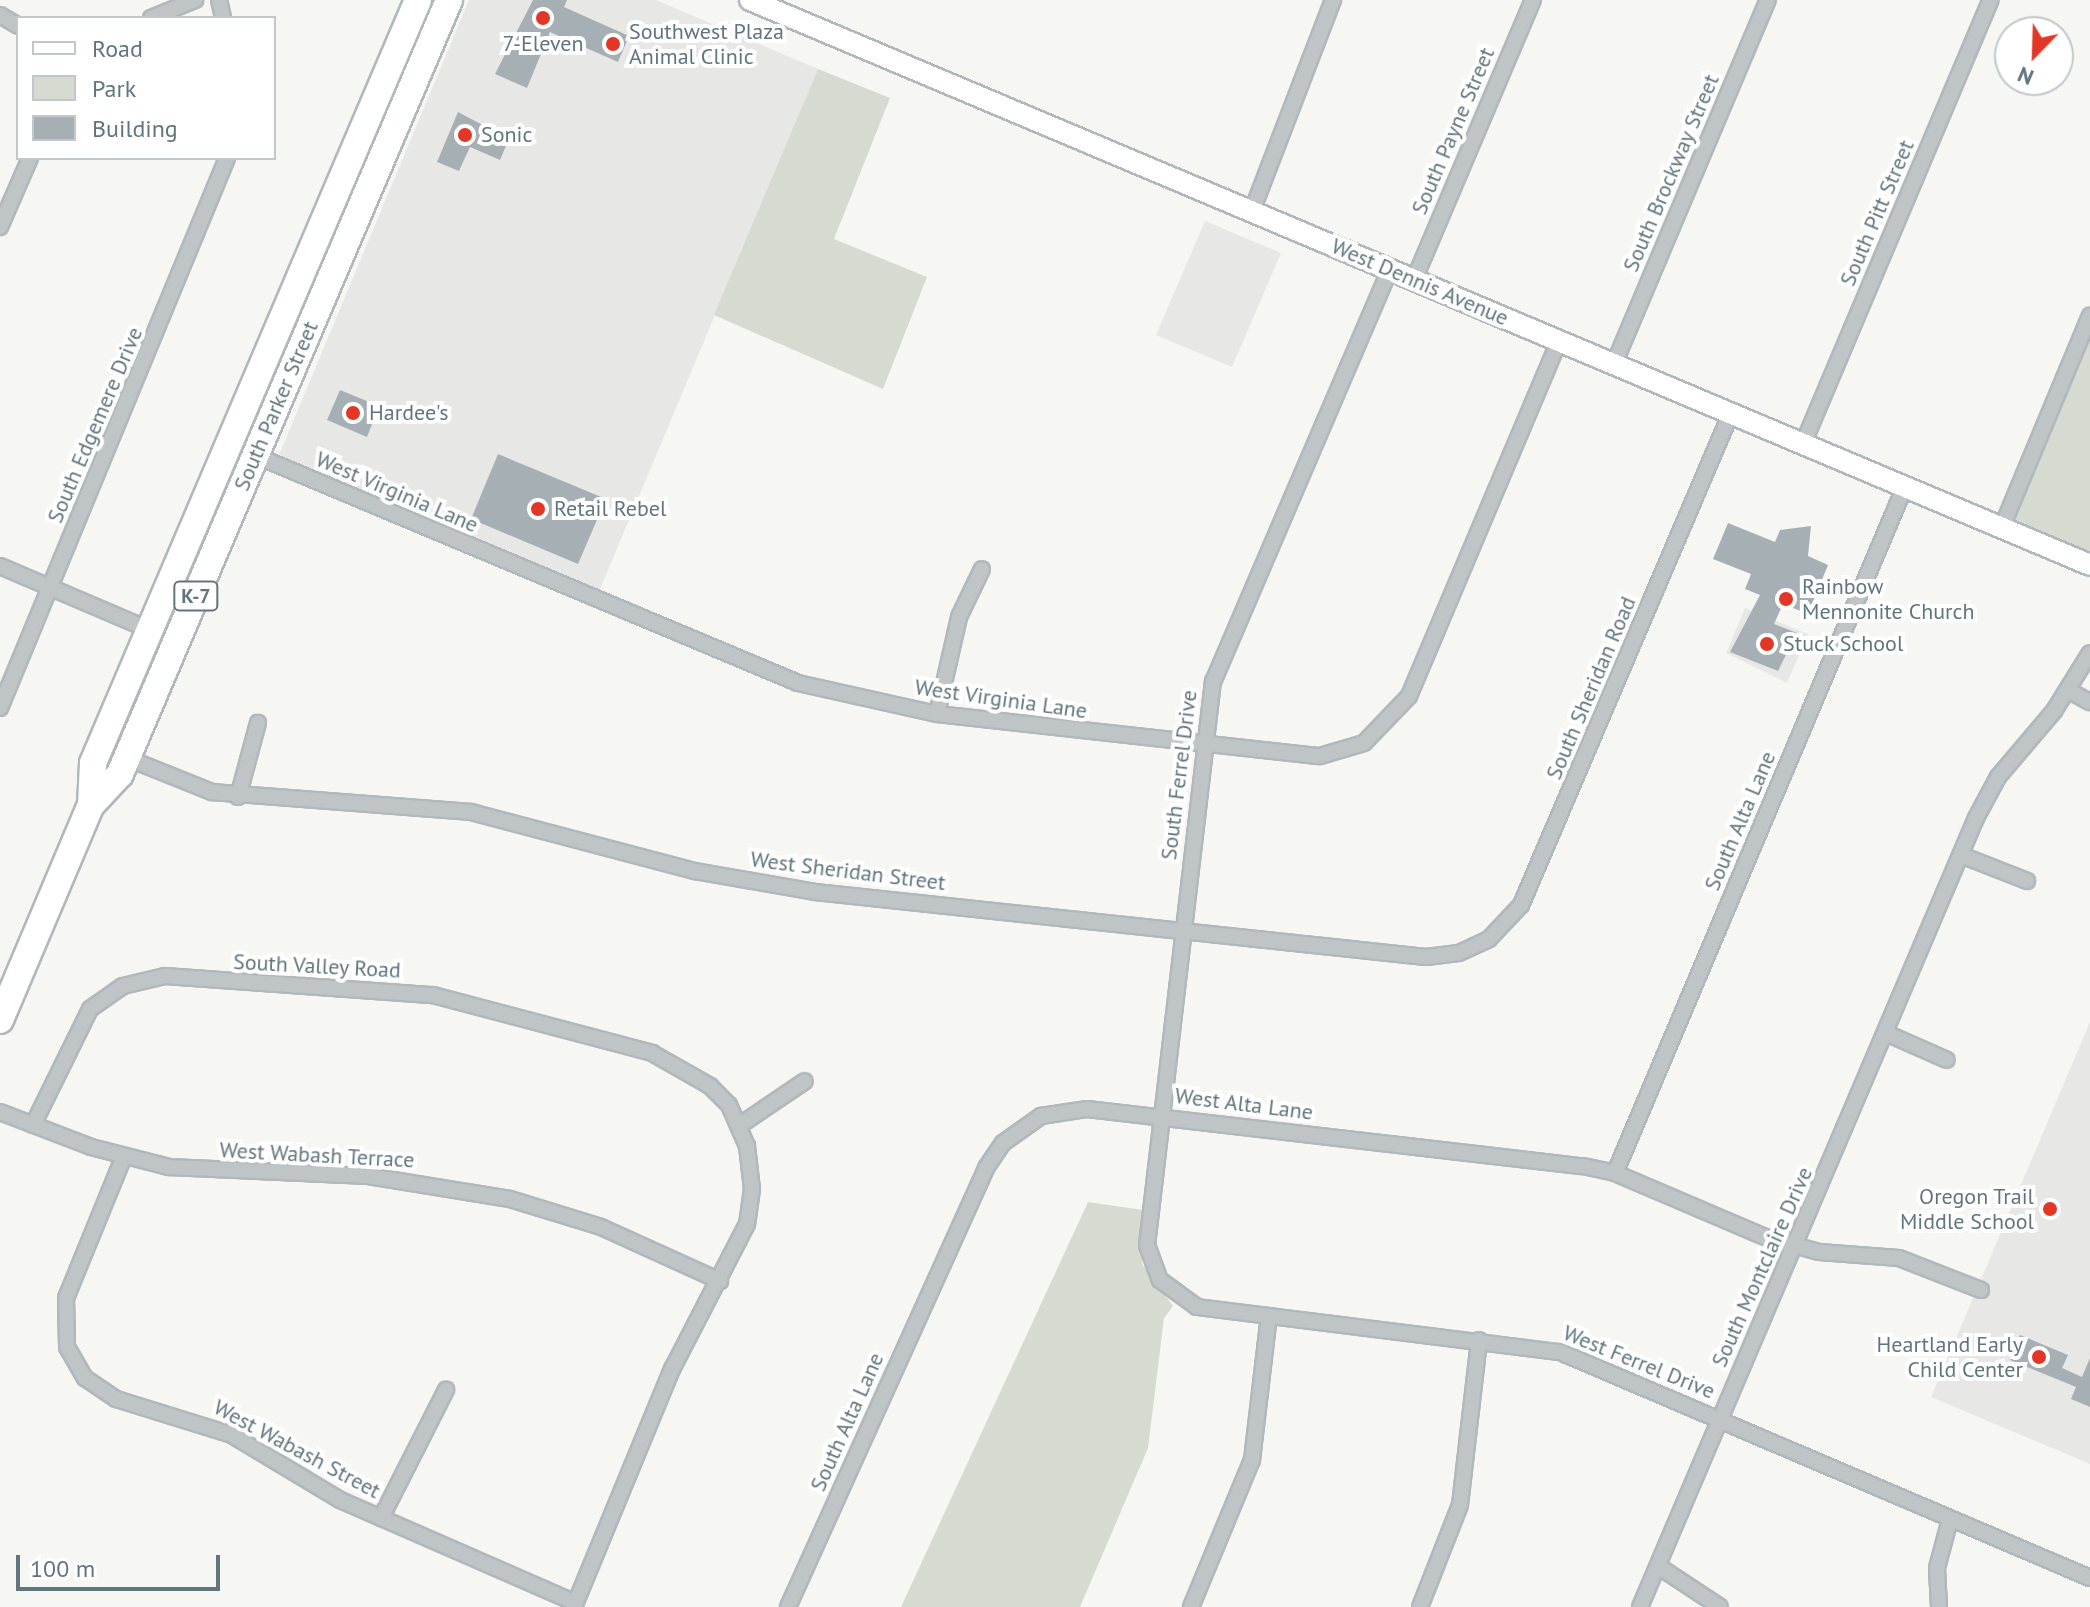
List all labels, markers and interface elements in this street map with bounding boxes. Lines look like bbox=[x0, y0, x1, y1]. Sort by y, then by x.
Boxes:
marker: 7-Eleven bbox=[534, 9, 552, 27]
legend bbox=[16, 16, 276, 160]
north arrow bbox=[1994, 16, 2074, 96]
place label: Southwest Plaza Animal Clinic bbox=[629, 18, 784, 70]
place label: 7-Eleven bbox=[503, 31, 583, 57]
text: Road bbox=[92, 33, 143, 64]
marker: Southwest Plaza Animal Clinic bbox=[604, 35, 622, 53]
street label: South Payne Street bbox=[1406, 44, 1500, 218]
text: N bbox=[2013, 61, 2038, 92]
street label: South Brockway Street bbox=[1617, 70, 1725, 276]
text: Park bbox=[92, 73, 136, 104]
text: Building bbox=[92, 113, 178, 144]
place label: Sonic bbox=[481, 122, 532, 148]
marker: Sonic bbox=[456, 126, 474, 144]
street label: South Pitt Street bbox=[1834, 136, 1920, 290]
street label: West Dennis Avenue bbox=[1327, 233, 1513, 331]
street label: South Parker Street bbox=[228, 317, 324, 495]
street label: South Edgemere Drive bbox=[42, 323, 148, 527]
place label: Hardee's bbox=[369, 400, 449, 426]
marker: Hardee's bbox=[344, 404, 362, 422]
street label: West Virginia Lane bbox=[312, 446, 482, 538]
place label: Retail Rebel bbox=[554, 496, 666, 522]
marker: Retail Rebel bbox=[529, 500, 547, 518]
place label: Rainbow Mennonite Church bbox=[1802, 573, 1975, 624]
road number: K-7 bbox=[172, 580, 220, 612]
marker: Rainbow Mennonite Church bbox=[1777, 590, 1795, 608]
street label: South Sheridan Road bbox=[1541, 593, 1641, 783]
place label: Stuck School bbox=[1783, 631, 1904, 657]
marker: Stuck School bbox=[1758, 635, 1776, 653]
street label: West Virginia Lane bbox=[913, 674, 1089, 724]
street label: South Ferrel Drive bbox=[1155, 689, 1203, 861]
street label: South Alta Lane bbox=[1699, 747, 1781, 895]
street label: West Sheridan Street bbox=[749, 846, 947, 896]
street label: South Valley Road bbox=[232, 948, 402, 984]
street label: West Alta Lane bbox=[1173, 1082, 1315, 1126]
street label: West Wabash Terrace bbox=[218, 1137, 416, 1173]
street label: South Montclaire Drive bbox=[1706, 1163, 1818, 1371]
place label: Oregon Trail Middle School bbox=[1900, 1183, 2034, 1234]
marker: Oregon Trail Middle School bbox=[2041, 1200, 2059, 1218]
street label: West Ferrel Drive bbox=[1559, 1320, 1719, 1404]
place label: Heartland Early Child Center bbox=[1877, 1331, 2023, 1382]
street label: South Alta Lane bbox=[805, 1348, 889, 1496]
marker: Heartland Early Child Center bbox=[2030, 1348, 2048, 1366]
street label: West Wabash Street bbox=[209, 1394, 385, 1504]
scale bar bbox=[20, 1539, 224, 1589]
text: 100 m bbox=[30, 1553, 95, 1584]

